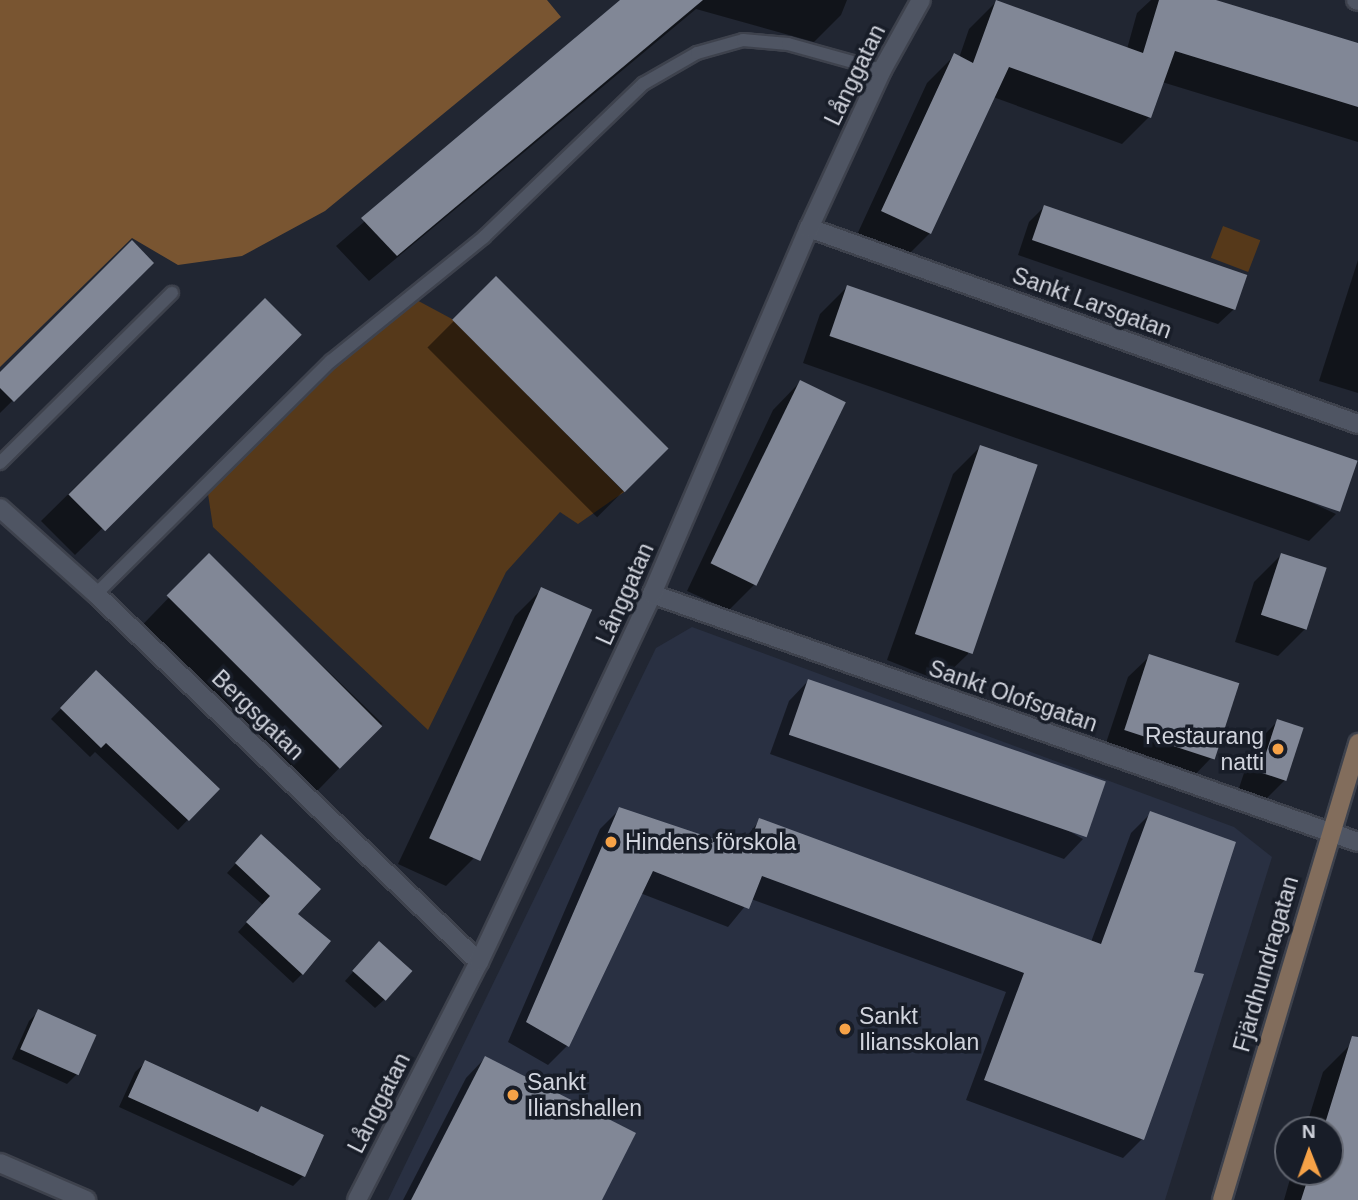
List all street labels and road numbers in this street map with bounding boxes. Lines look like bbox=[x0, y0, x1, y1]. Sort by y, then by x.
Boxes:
street label: Långgatan bbox=[819, 20, 891, 130]
street label: Sankt Larsgatan bbox=[1009, 261, 1175, 345]
street label: Långgatan bbox=[590, 539, 660, 649]
street label: Sankt Olofsgatan bbox=[925, 654, 1101, 738]
street label: Bergsgatan bbox=[206, 664, 310, 766]
street label: Fjärdhundragatan bbox=[1228, 873, 1304, 1055]
street label: Långgatan bbox=[342, 1048, 416, 1158]

